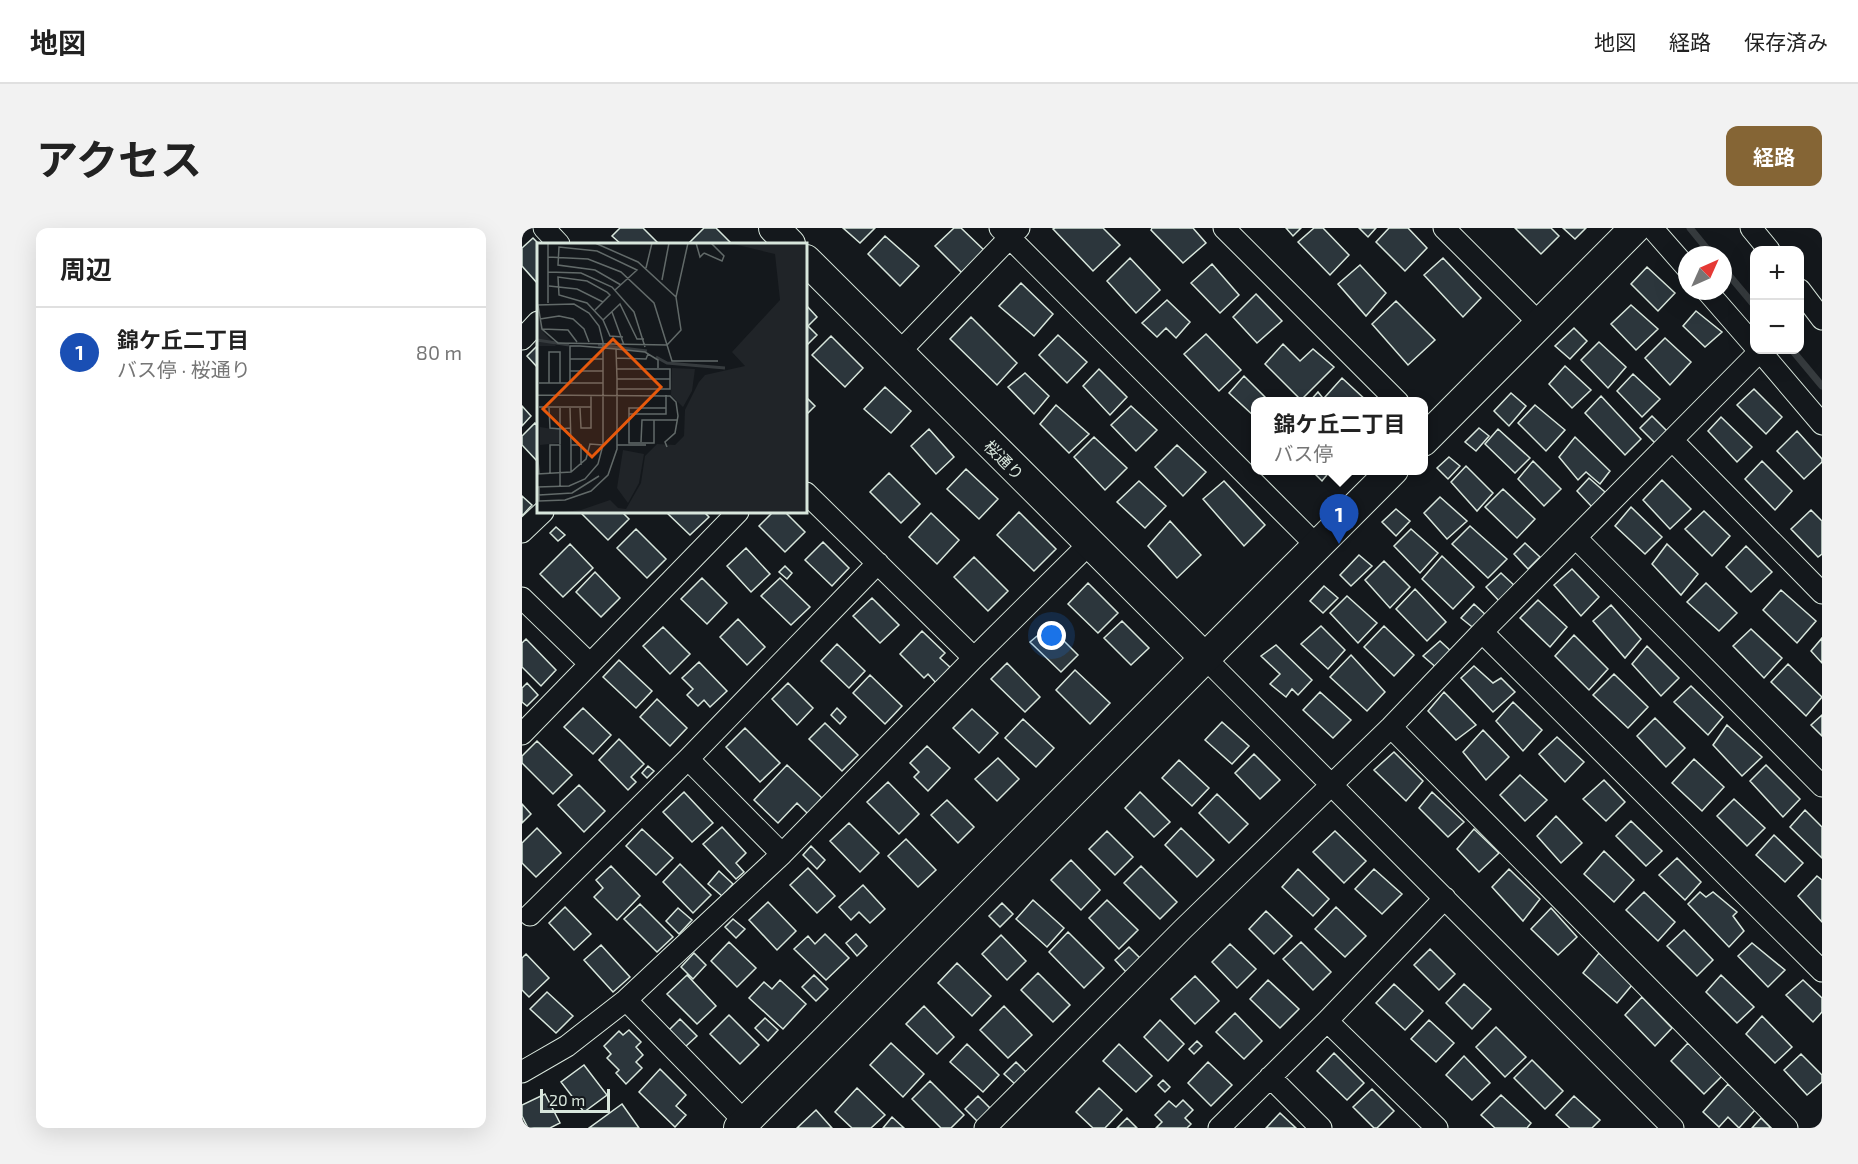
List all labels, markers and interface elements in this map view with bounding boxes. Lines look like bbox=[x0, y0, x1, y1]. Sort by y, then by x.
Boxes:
text: 地図 bbox=[30, 25, 86, 59]
text: 地図 bbox=[1594, 29, 1636, 54]
text: 経路 bbox=[1669, 29, 1711, 54]
text: 保存済み bbox=[1744, 29, 1828, 54]
button: 経路 bbox=[1726, 126, 1822, 186]
text: アクセス bbox=[36, 133, 202, 183]
inset map bbox=[537, 243, 807, 513]
north arrow bbox=[1678, 246, 1732, 300]
map controls bbox=[1750, 246, 1804, 354]
button: + bbox=[1750, 246, 1804, 300]
text: 周辺 bbox=[60, 253, 112, 284]
button: − bbox=[1750, 300, 1804, 354]
text: 錦ケ丘二丁目 bbox=[117, 326, 249, 352]
text: 1 bbox=[75, 340, 84, 364]
text: 80 m bbox=[416, 340, 462, 364]
text: バス停 · 桜通り bbox=[117, 357, 251, 381]
popup bbox=[1251, 397, 1428, 475]
text: 錦ケ丘二丁目 bbox=[1273, 410, 1406, 436]
street label: 桜通り bbox=[981, 436, 1028, 483]
text: バス停 bbox=[1273, 441, 1333, 465]
pin: 1 bbox=[1320, 494, 1358, 544]
your location bbox=[1037, 621, 1066, 650]
scale bar bbox=[540, 1086, 610, 1114]
text: 20 m bbox=[549, 1090, 585, 1109]

